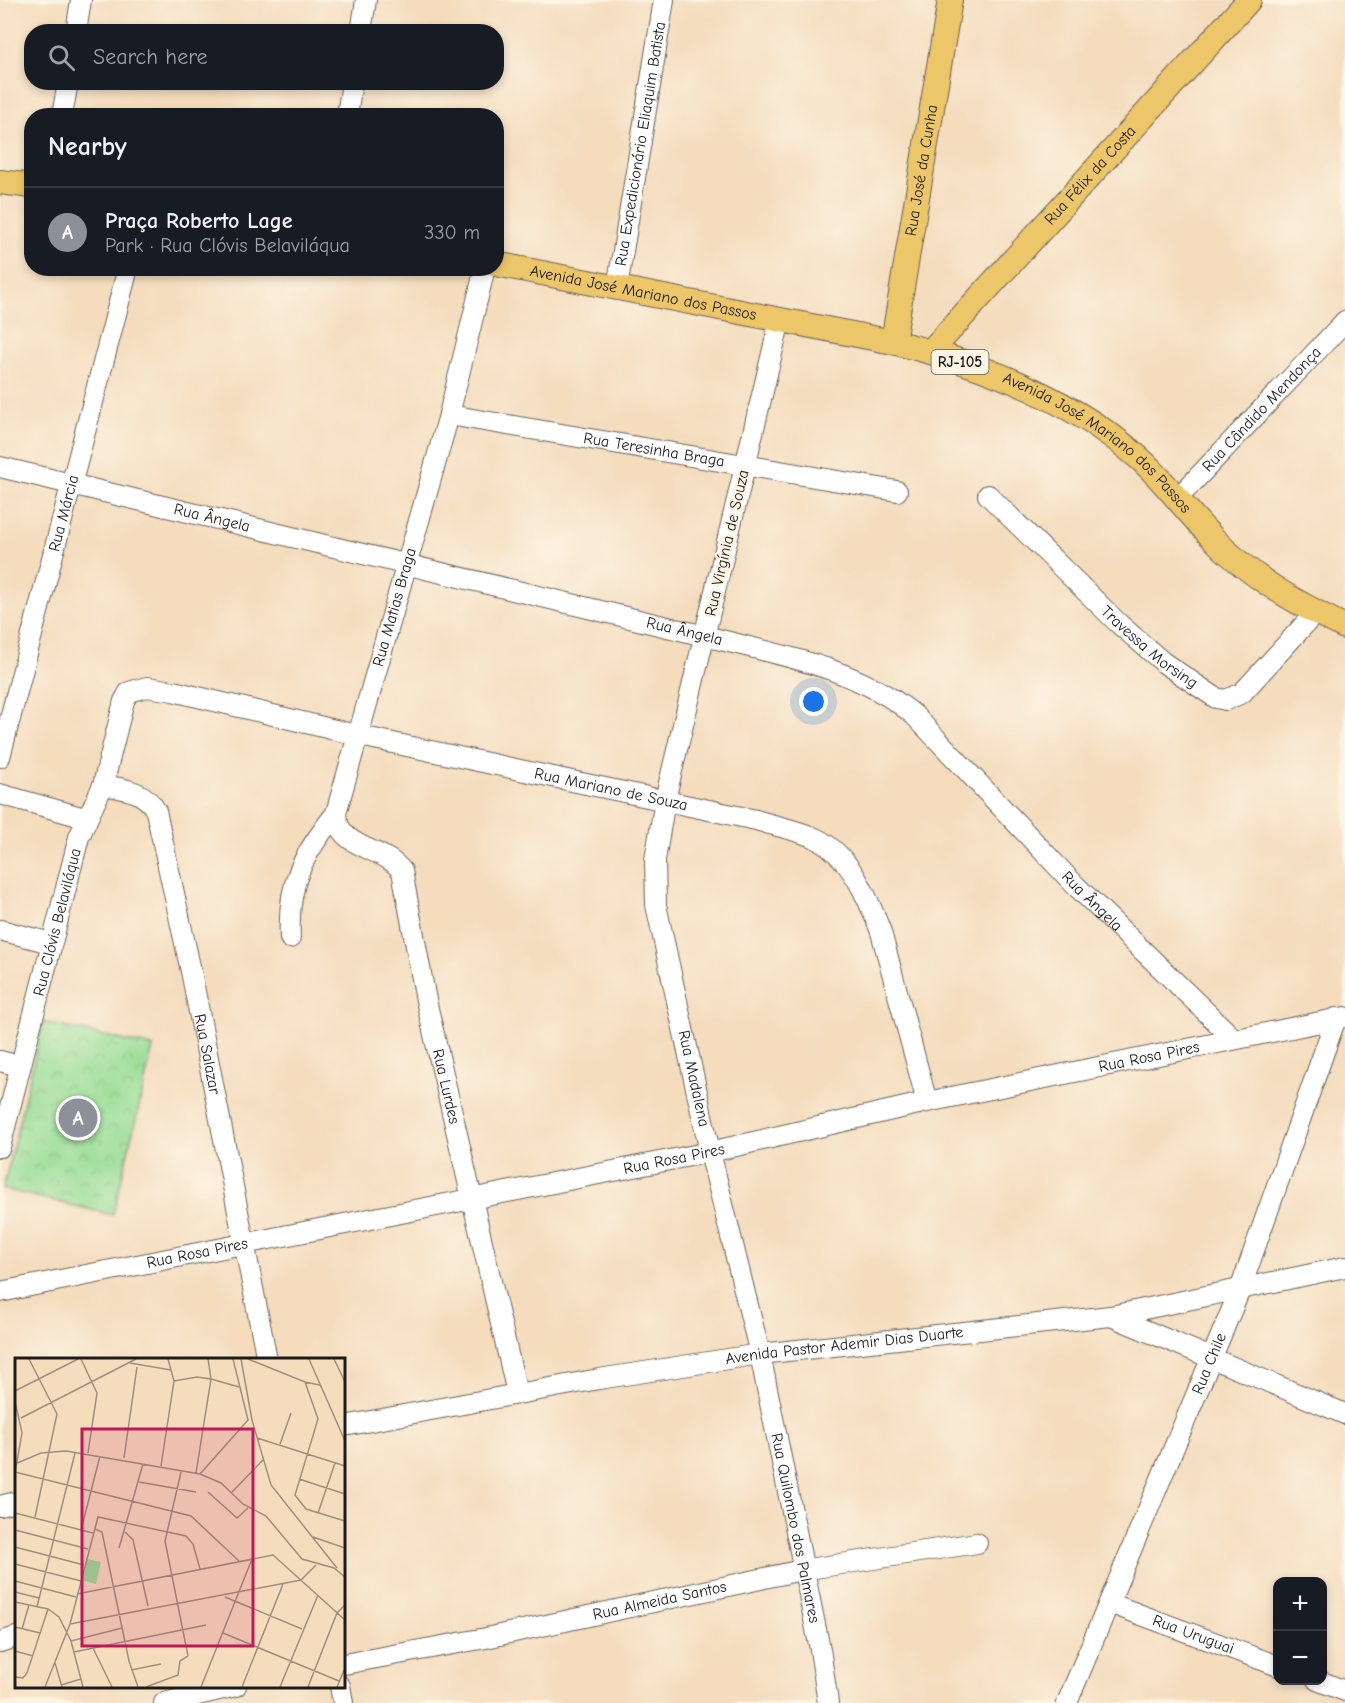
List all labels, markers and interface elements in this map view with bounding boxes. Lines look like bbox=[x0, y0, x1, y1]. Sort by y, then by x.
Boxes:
street label: Rua Expedicionário Eliaquim Batista bbox=[612, 20, 669, 267]
search box bbox=[24, 24, 504, 90]
icon: search bbox=[45, 41, 78, 74]
text: Search here bbox=[93, 44, 208, 70]
street label: Rua José da Cunha bbox=[902, 103, 941, 237]
street label: Rua Félix da Costa bbox=[1041, 122, 1139, 229]
text: Nearby bbox=[48, 132, 127, 162]
text: Praça Roberto Lage bbox=[105, 208, 293, 234]
text: A bbox=[62, 221, 73, 244]
text: 330 m bbox=[424, 221, 480, 244]
text: Park · Rua Clóvis Belaviláqua bbox=[105, 234, 350, 257]
street label: Avenida José Mariano dos Passos bbox=[528, 262, 758, 324]
street label: Rua Cândido Mendonça bbox=[1199, 343, 1325, 475]
road number: RJ-105 bbox=[932, 350, 988, 374]
street label: Avenida José Mariano dos Passos bbox=[1000, 369, 1195, 517]
street label: Rua Teresinha Braga bbox=[582, 429, 726, 471]
street label: Rua Virgínia de Souza bbox=[701, 468, 753, 618]
street label: Rua Márcia bbox=[45, 473, 82, 553]
street label: Rua Ângela bbox=[172, 500, 252, 536]
street label: Rua Matias Braga bbox=[369, 546, 420, 669]
street label: Travessa Morsing bbox=[1097, 602, 1201, 692]
street label: Rua Ângela bbox=[645, 613, 724, 649]
your location bbox=[799, 687, 828, 716]
street label: Rua Mariano de Souza bbox=[533, 764, 689, 814]
street label: Rua Clóvis Belaviláqua bbox=[30, 846, 85, 998]
street label: Rua Ângela bbox=[1058, 868, 1126, 935]
street label: Rua Salazar bbox=[191, 1012, 224, 1096]
street label: Rua Madalena bbox=[675, 1028, 713, 1129]
street label: Rua Rosa Pires bbox=[1097, 1038, 1202, 1076]
street label: Rua Lurdes bbox=[429, 1047, 463, 1126]
pin: A bbox=[58, 1096, 98, 1140]
street label: Rua Rosa Pires bbox=[622, 1140, 727, 1178]
street label: Rua Rosa Pires bbox=[145, 1234, 250, 1272]
street label: Avenida Pastor Ademir Dias Duarte bbox=[724, 1323, 964, 1368]
street label: Rua Chile bbox=[1188, 1330, 1230, 1397]
inset map bbox=[15, 1358, 345, 1688]
street label: Rua Quilombo dos Palmares bbox=[767, 1432, 824, 1625]
street label: Rua Almeida Santos bbox=[591, 1577, 729, 1624]
map controls bbox=[1273, 1577, 1327, 1685]
button: + bbox=[1273, 1577, 1327, 1631]
street label: Rua Uruguai bbox=[1150, 1611, 1237, 1658]
button: − bbox=[1273, 1631, 1327, 1685]

